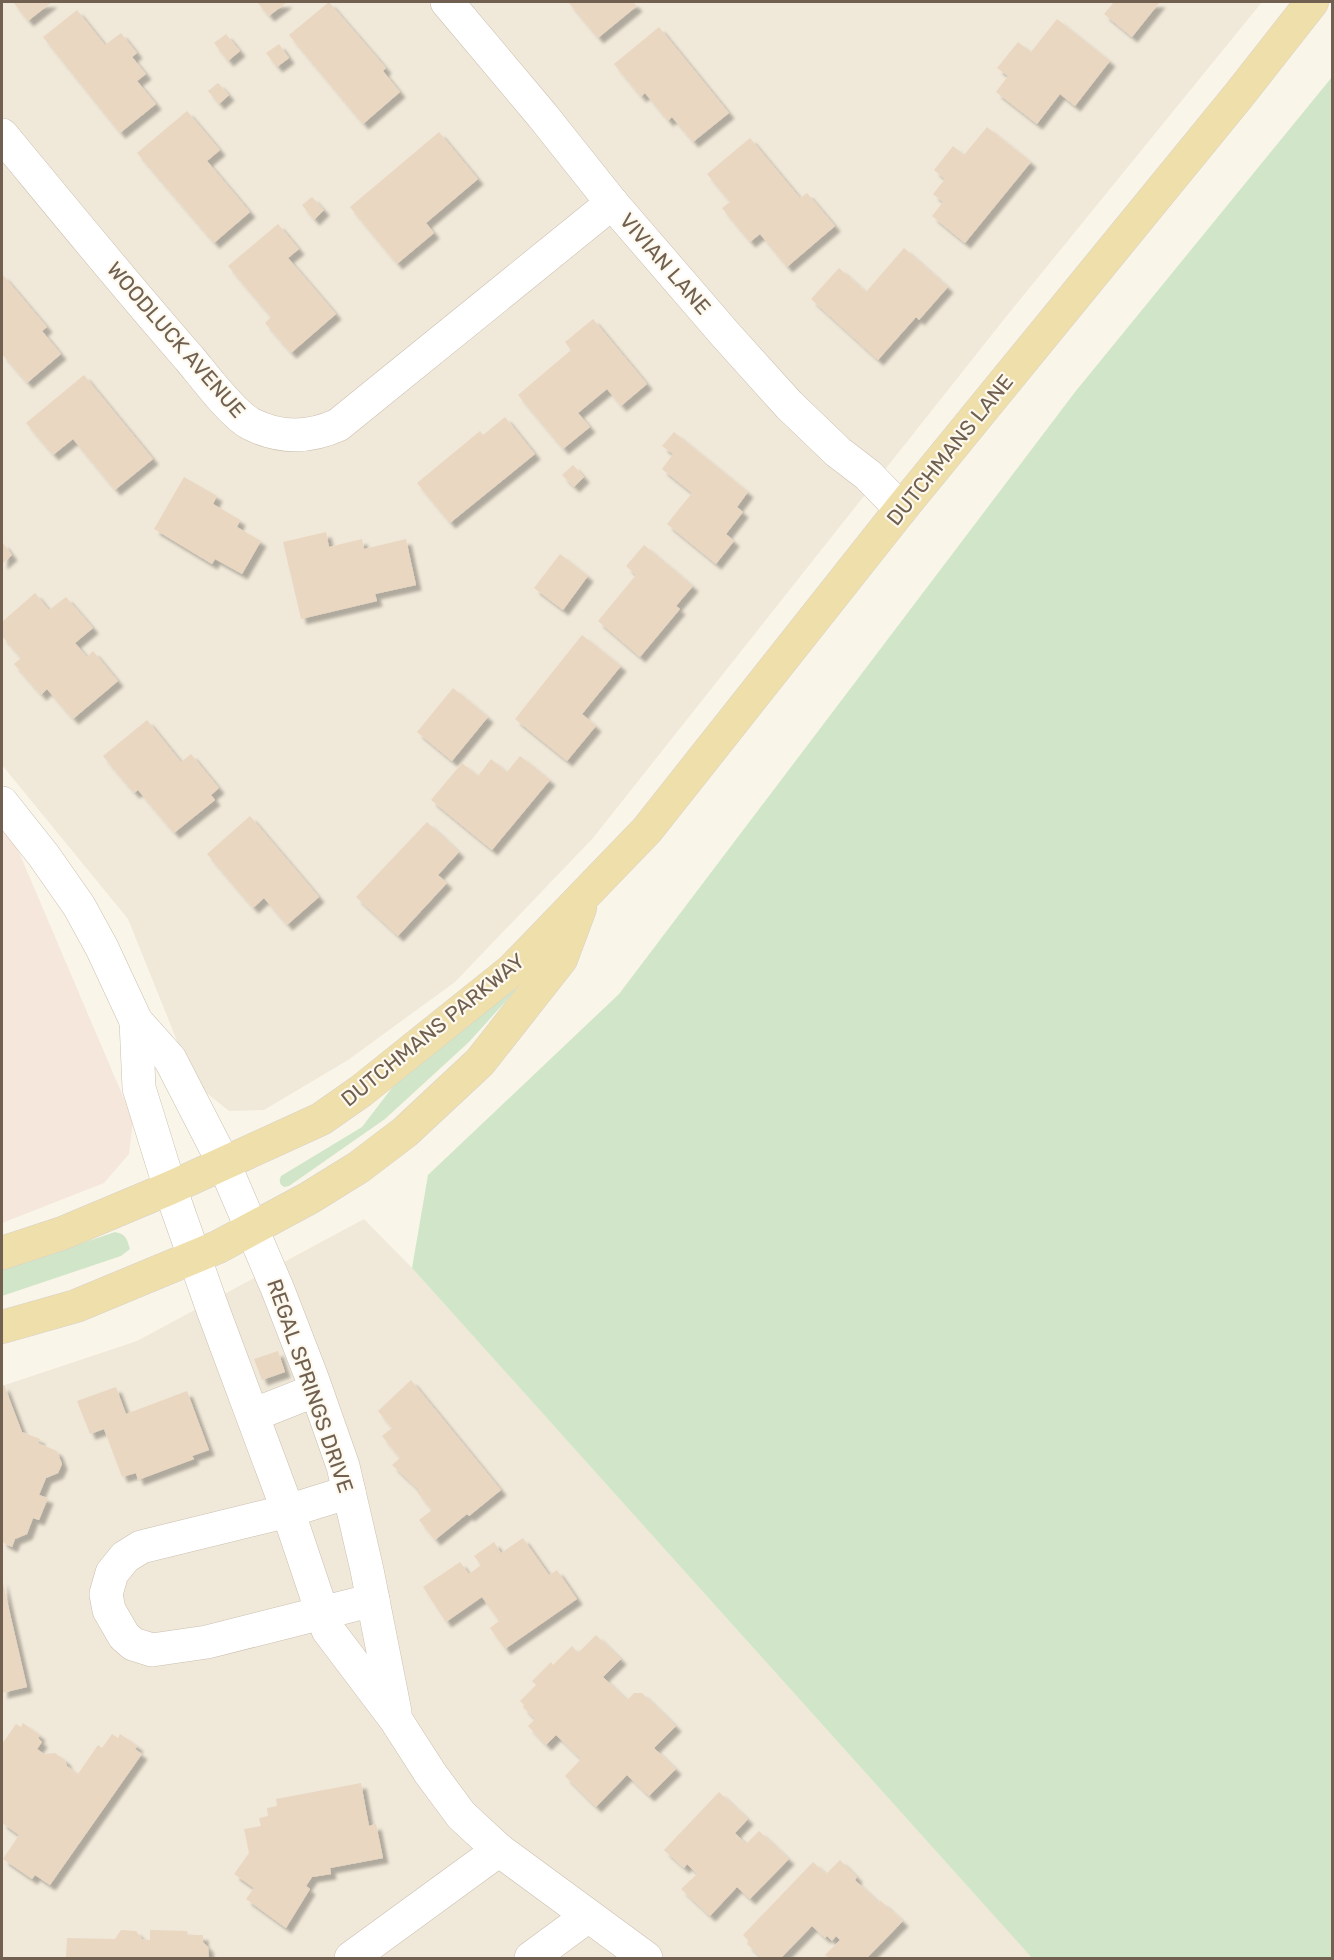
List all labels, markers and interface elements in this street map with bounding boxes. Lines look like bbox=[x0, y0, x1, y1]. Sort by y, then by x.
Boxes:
street label: VIVIAN LANE bbox=[615, 208, 716, 319]
street label: WOODLUCK AVENUE bbox=[102, 257, 251, 423]
street label: DUTCHMANS LANE bbox=[881, 369, 1018, 530]
street label: DUTCHMANS PARKWAY bbox=[336, 948, 530, 1111]
street label: REGAL SPRINGS DRIVE bbox=[262, 1276, 359, 1496]

